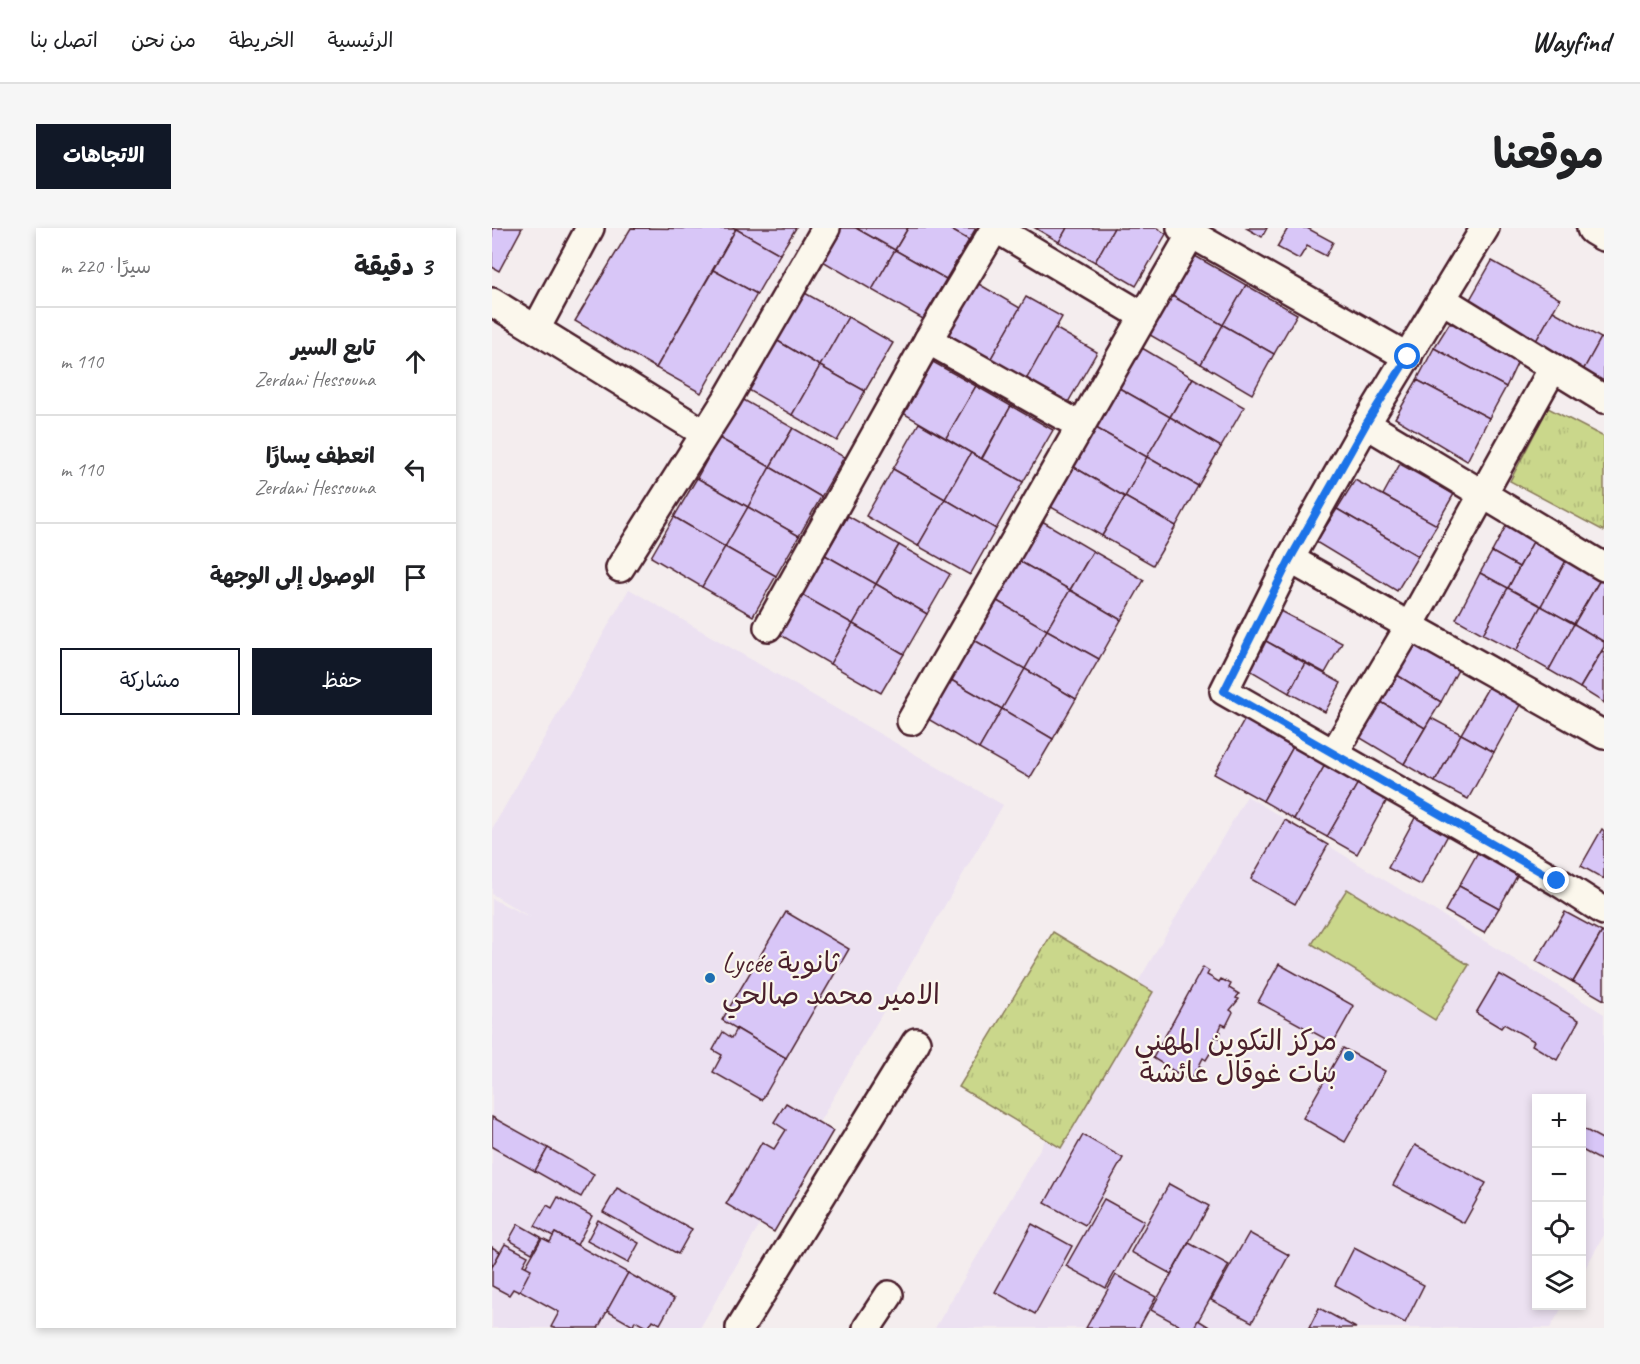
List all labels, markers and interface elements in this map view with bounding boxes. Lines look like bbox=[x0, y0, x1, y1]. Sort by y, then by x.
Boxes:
text: Wayfind bbox=[1531, 24, 1610, 59]
text: اتصل بنا bbox=[30, 27, 98, 53]
text: من نحن bbox=[131, 27, 196, 53]
text: الخريطة bbox=[229, 27, 295, 53]
text: الرئيسية bbox=[328, 27, 393, 53]
button: الاتجاهات bbox=[36, 124, 171, 189]
text: موقعنا bbox=[1493, 128, 1604, 181]
text: 3 دقيقة bbox=[354, 250, 432, 283]
text: سيرًا · 220 m bbox=[60, 254, 151, 279]
text: تابع السير bbox=[291, 334, 375, 362]
route start bbox=[1394, 343, 1420, 369]
icon: ahead bbox=[399, 345, 432, 378]
text: 110 m bbox=[60, 349, 103, 374]
text: Zerdani Hessouna bbox=[255, 367, 375, 392]
text: انعطف يسارًا bbox=[266, 442, 375, 470]
icon: left bbox=[399, 453, 432, 486]
text: 110 m bbox=[60, 457, 103, 482]
text: Zerdani Hessouna bbox=[255, 475, 375, 500]
icon: arrive bbox=[399, 561, 432, 594]
text: الوصول إلى الوجهة bbox=[210, 562, 375, 590]
button: مشاركة bbox=[60, 648, 240, 715]
button: حفظ bbox=[252, 648, 432, 715]
route end bbox=[1543, 867, 1569, 893]
place label: Lycée ثانوية الامير محمد صالحي bbox=[722, 945, 940, 1019]
marker: Lycée ثانوية الامير محمد صالحي bbox=[703, 971, 717, 985]
place label: مركز التكوين المهني بنات غوقال عائشة bbox=[1134, 1023, 1337, 1090]
marker: مركز التكوين المهني بنات غوقال عائشة bbox=[1342, 1049, 1356, 1063]
map controls bbox=[1532, 1094, 1586, 1310]
button: + bbox=[1532, 1094, 1586, 1148]
button: − bbox=[1532, 1148, 1586, 1202]
button: locate bbox=[1532, 1202, 1586, 1256]
button: layers bbox=[1532, 1256, 1586, 1310]

